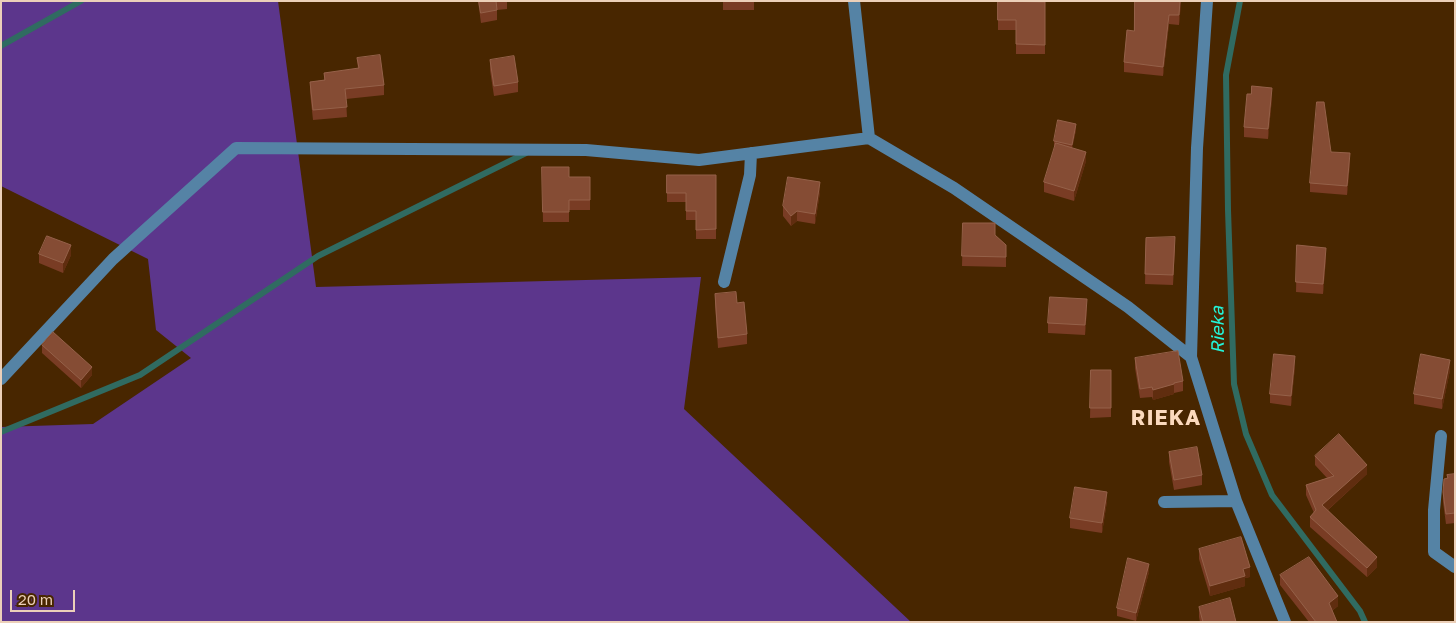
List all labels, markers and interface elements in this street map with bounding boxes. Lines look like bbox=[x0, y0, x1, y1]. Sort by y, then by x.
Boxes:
water label: Rieka bbox=[1207, 306, 1229, 354]
district label: RIEKA bbox=[1130, 405, 1202, 431]
scale bar bbox=[12, 580, 78, 612]
text: 20 m bbox=[18, 590, 53, 608]

